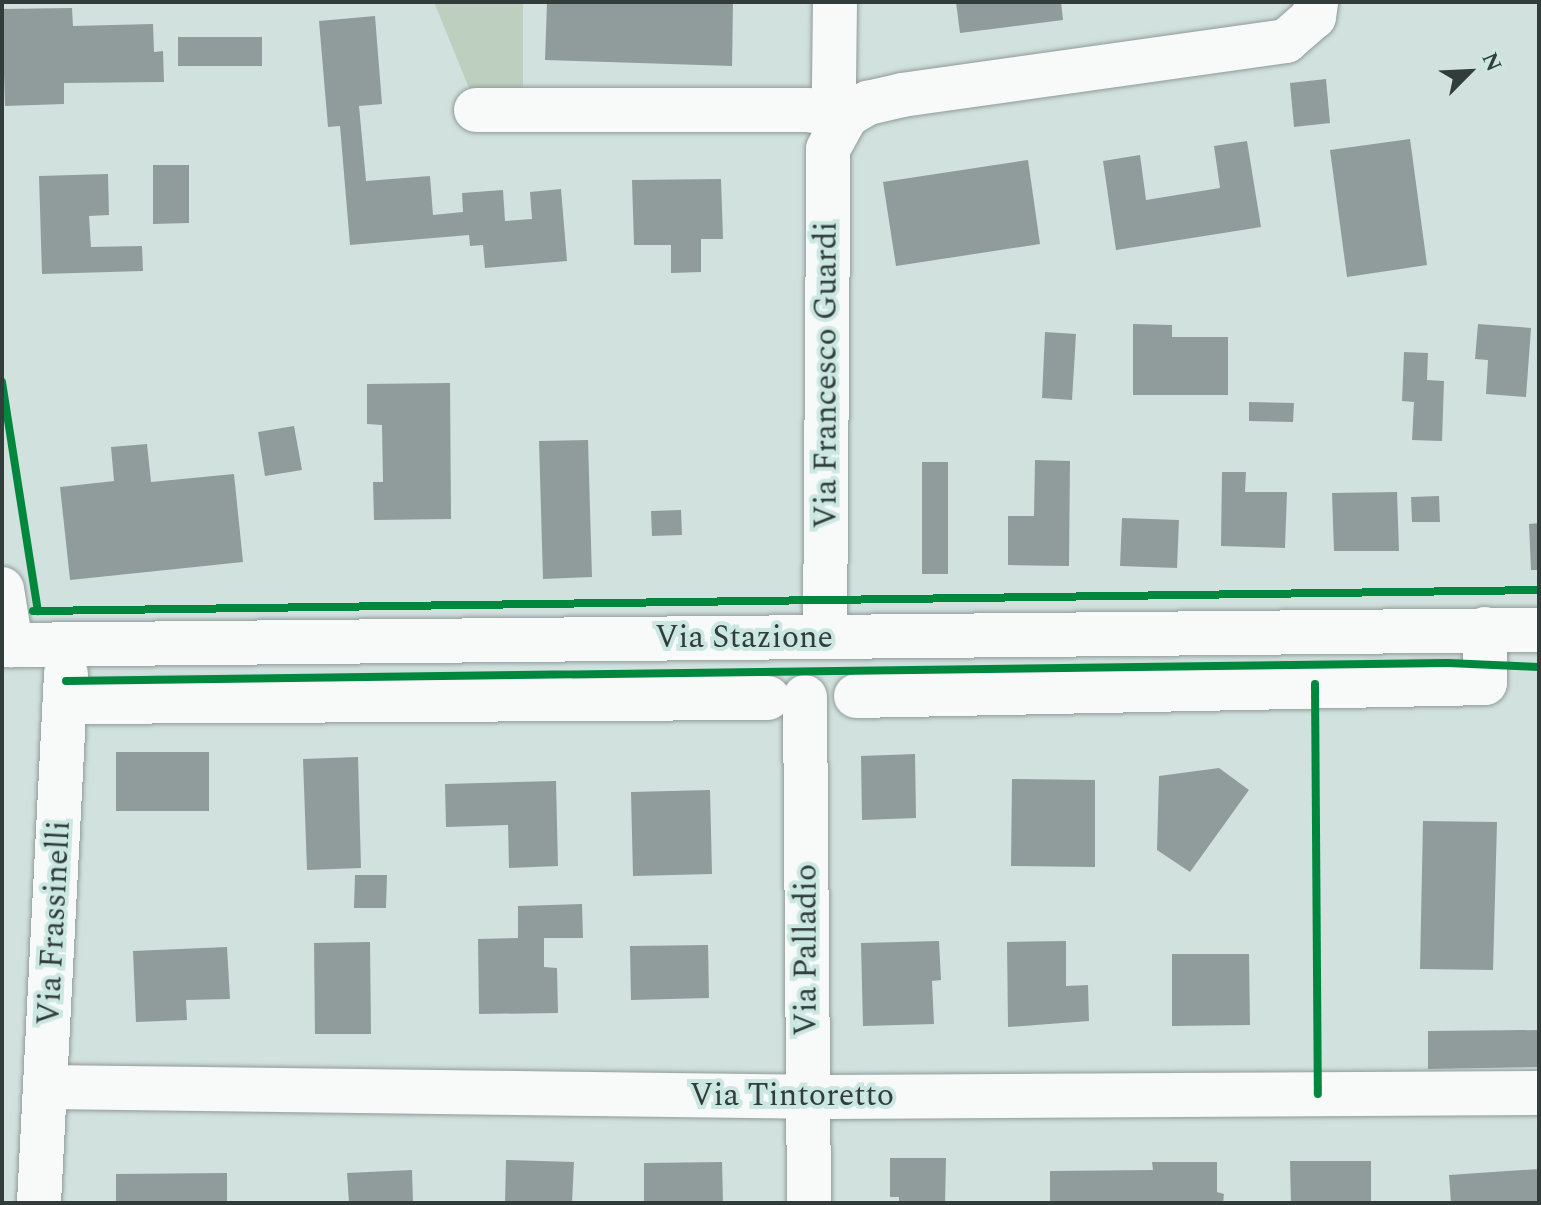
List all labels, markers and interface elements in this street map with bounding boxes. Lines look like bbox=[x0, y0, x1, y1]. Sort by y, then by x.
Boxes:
north arrow bbox=[1429, 32, 1509, 112]
text: N bbox=[1473, 47, 1510, 77]
street label: Via Francesco Guardi bbox=[808, 221, 846, 529]
street label: Via Stazione bbox=[655, 619, 833, 657]
street label: Via Frassinelli bbox=[30, 820, 80, 1026]
street label: Via Palladio bbox=[788, 864, 826, 1036]
street label: Via Tintoretto bbox=[690, 1077, 894, 1115]

